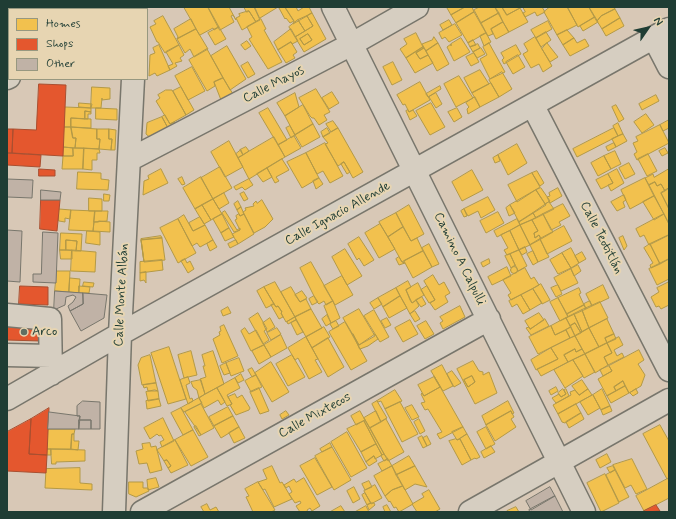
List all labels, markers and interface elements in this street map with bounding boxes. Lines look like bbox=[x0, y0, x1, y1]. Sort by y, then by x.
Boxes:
legend bbox=[8, 8, 148, 80]
north arrow bbox=[628, 8, 668, 48]
text: N bbox=[650, 14, 666, 28]
text: Homes bbox=[46, 16, 81, 32]
text: Shops bbox=[46, 36, 73, 52]
text: Other bbox=[46, 56, 75, 72]
street label: Calle Mayos bbox=[241, 63, 307, 107]
street label: Calle Ignacio Allende bbox=[283, 179, 393, 249]
street label: Calle Teotitlán bbox=[576, 199, 626, 277]
street label: Camino A Calpulli bbox=[430, 210, 488, 308]
street label: Calle Monte Albán bbox=[112, 243, 132, 347]
place label: Arco bbox=[32, 324, 57, 340]
marker: Arco bbox=[19, 327, 29, 337]
street label: Calle Mixtecos bbox=[276, 390, 354, 442]

